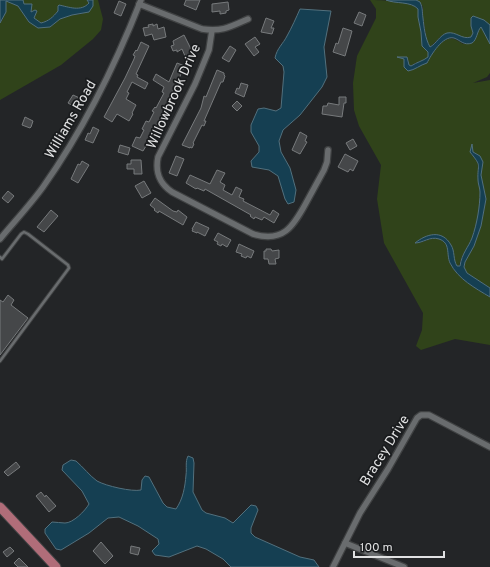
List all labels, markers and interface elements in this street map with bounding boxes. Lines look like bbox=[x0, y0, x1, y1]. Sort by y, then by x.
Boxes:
street label: Willowbrook Drive bbox=[144, 42, 205, 152]
street label: Williams Road bbox=[42, 77, 101, 162]
street label: Bracey Drive bbox=[357, 412, 414, 489]
scale bar bbox=[354, 533, 444, 559]
text: 100 m bbox=[360, 540, 393, 556]

